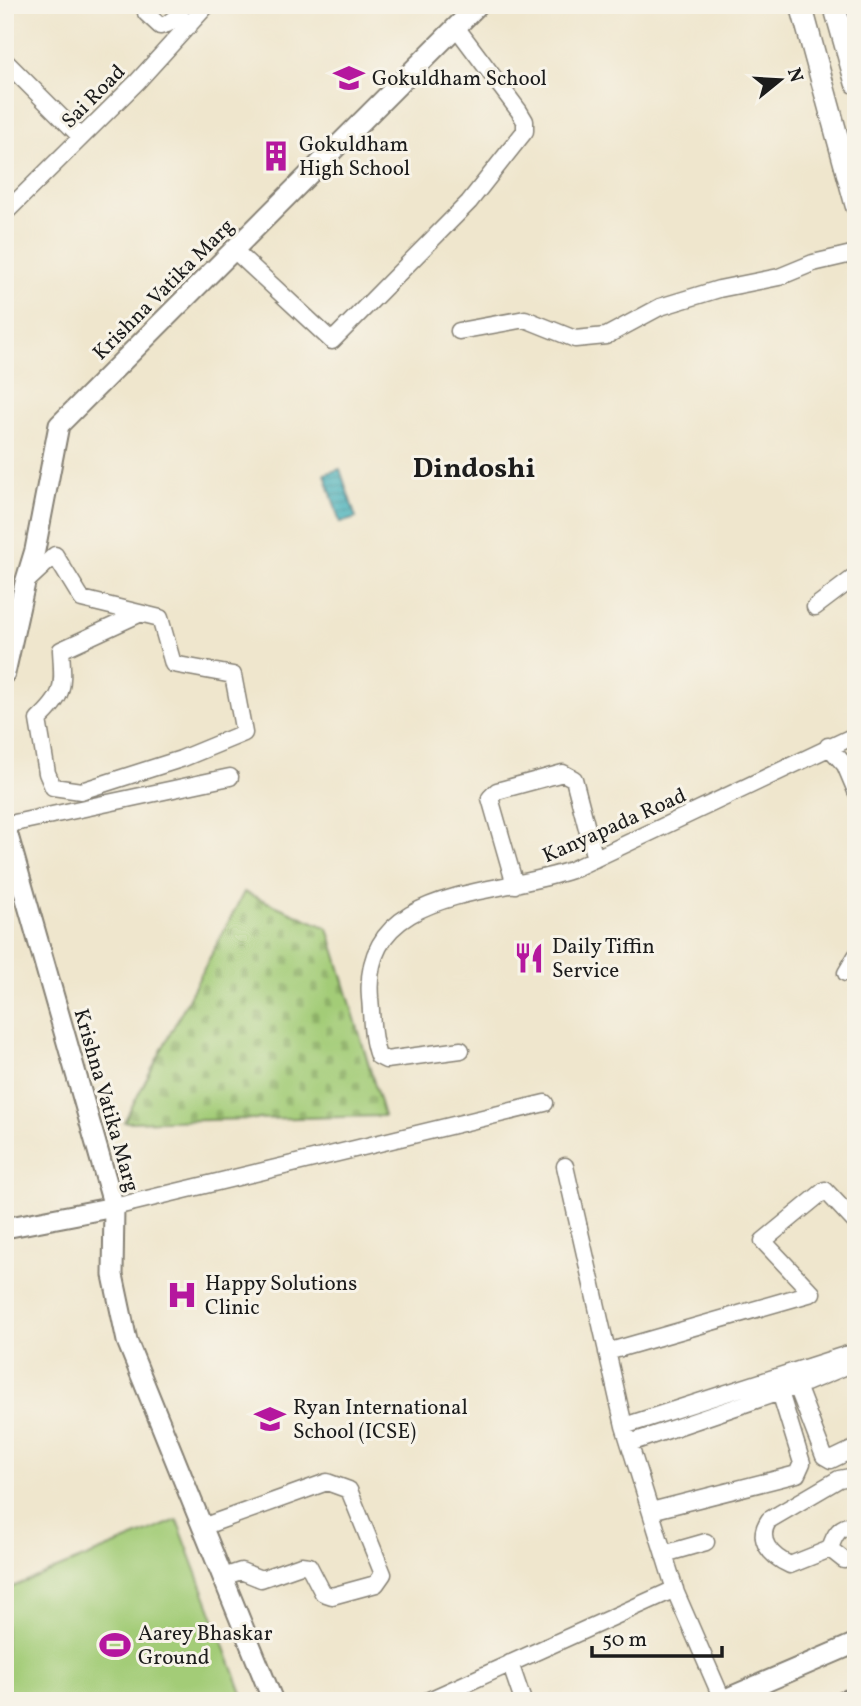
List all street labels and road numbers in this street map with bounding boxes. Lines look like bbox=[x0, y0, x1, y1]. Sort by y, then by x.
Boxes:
street label: Sai Road bbox=[56, 59, 133, 136]
street label: Krishna Vatika Marg bbox=[87, 213, 241, 367]
street label: Kanyapada Road bbox=[538, 782, 691, 871]
street label: Krishna Vatika Marg bbox=[66, 1005, 146, 1195]

